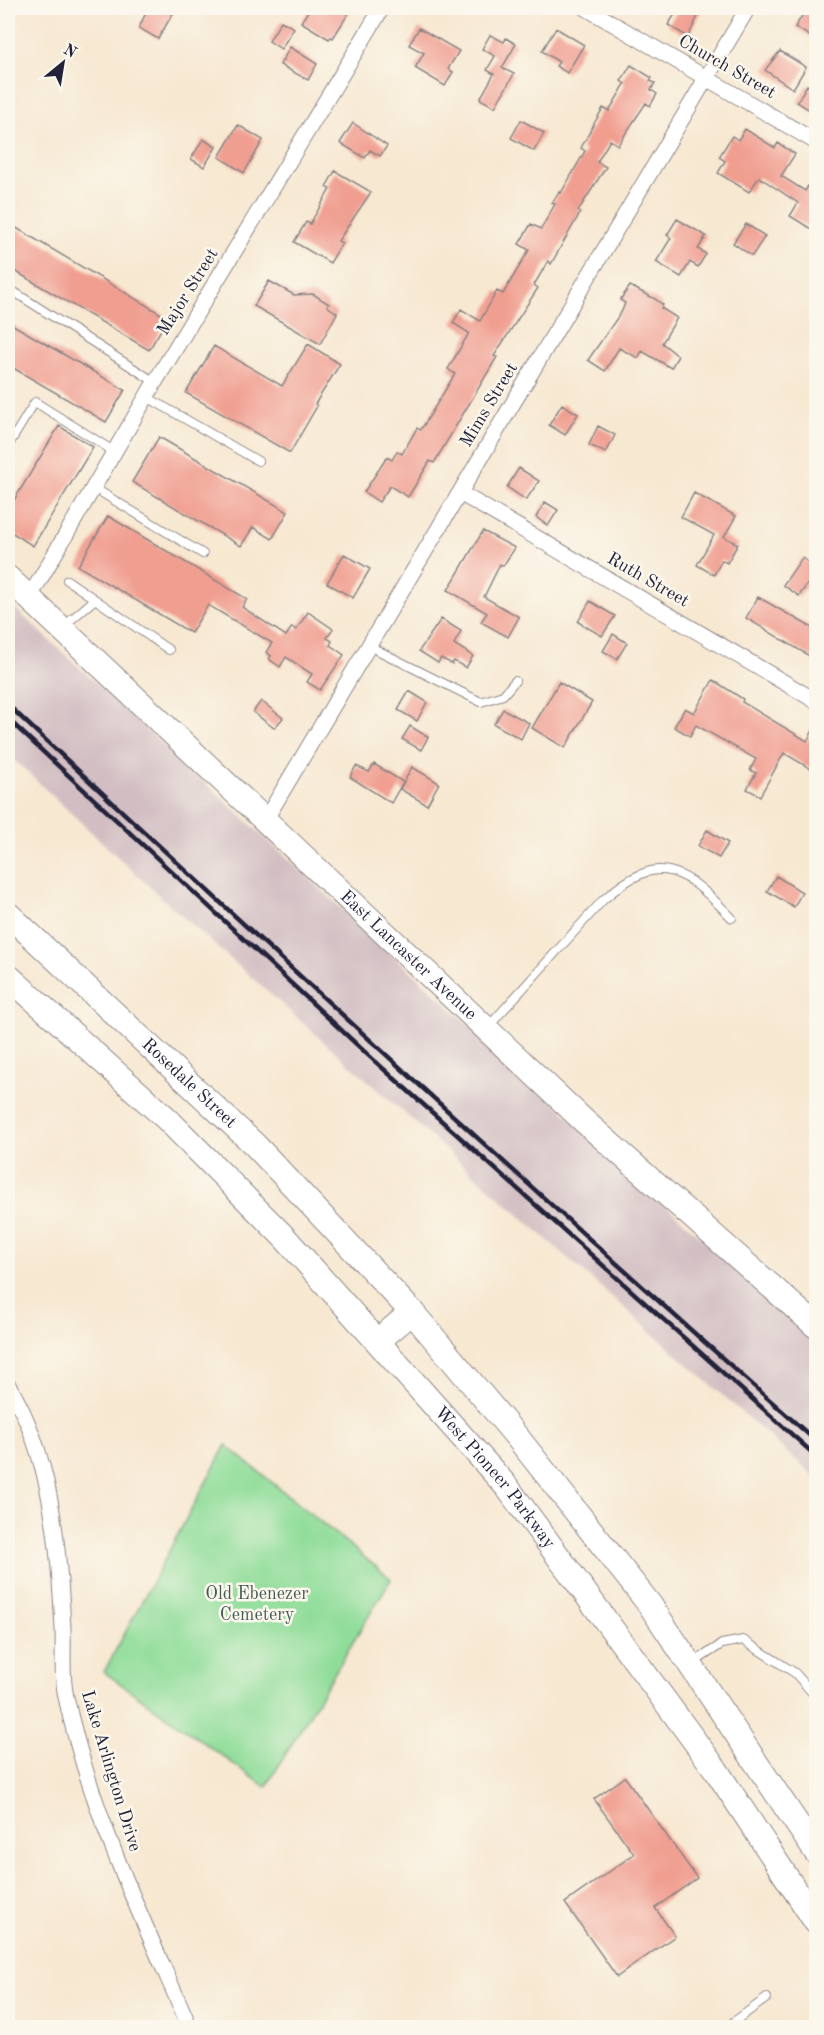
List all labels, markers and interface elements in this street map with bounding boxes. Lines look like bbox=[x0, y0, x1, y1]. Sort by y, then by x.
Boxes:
street label: Church Street bbox=[675, 32, 779, 102]
north arrow bbox=[33, 33, 93, 93]
text: N bbox=[60, 42, 79, 62]
street label: Major Street bbox=[154, 245, 222, 339]
street label: Mims Street bbox=[457, 360, 521, 450]
street label: Ruth Street bbox=[604, 549, 692, 611]
street label: East Lancaster Avenue bbox=[337, 887, 480, 1024]
street label: Rosedale Street bbox=[138, 1035, 240, 1132]
street label: West Pioneer Parkway bbox=[431, 1403, 559, 1552]
park label: Old Ebenezer Cemetery bbox=[205, 1585, 309, 1624]
street label: Lake Arlington Drive bbox=[78, 1688, 144, 1854]

